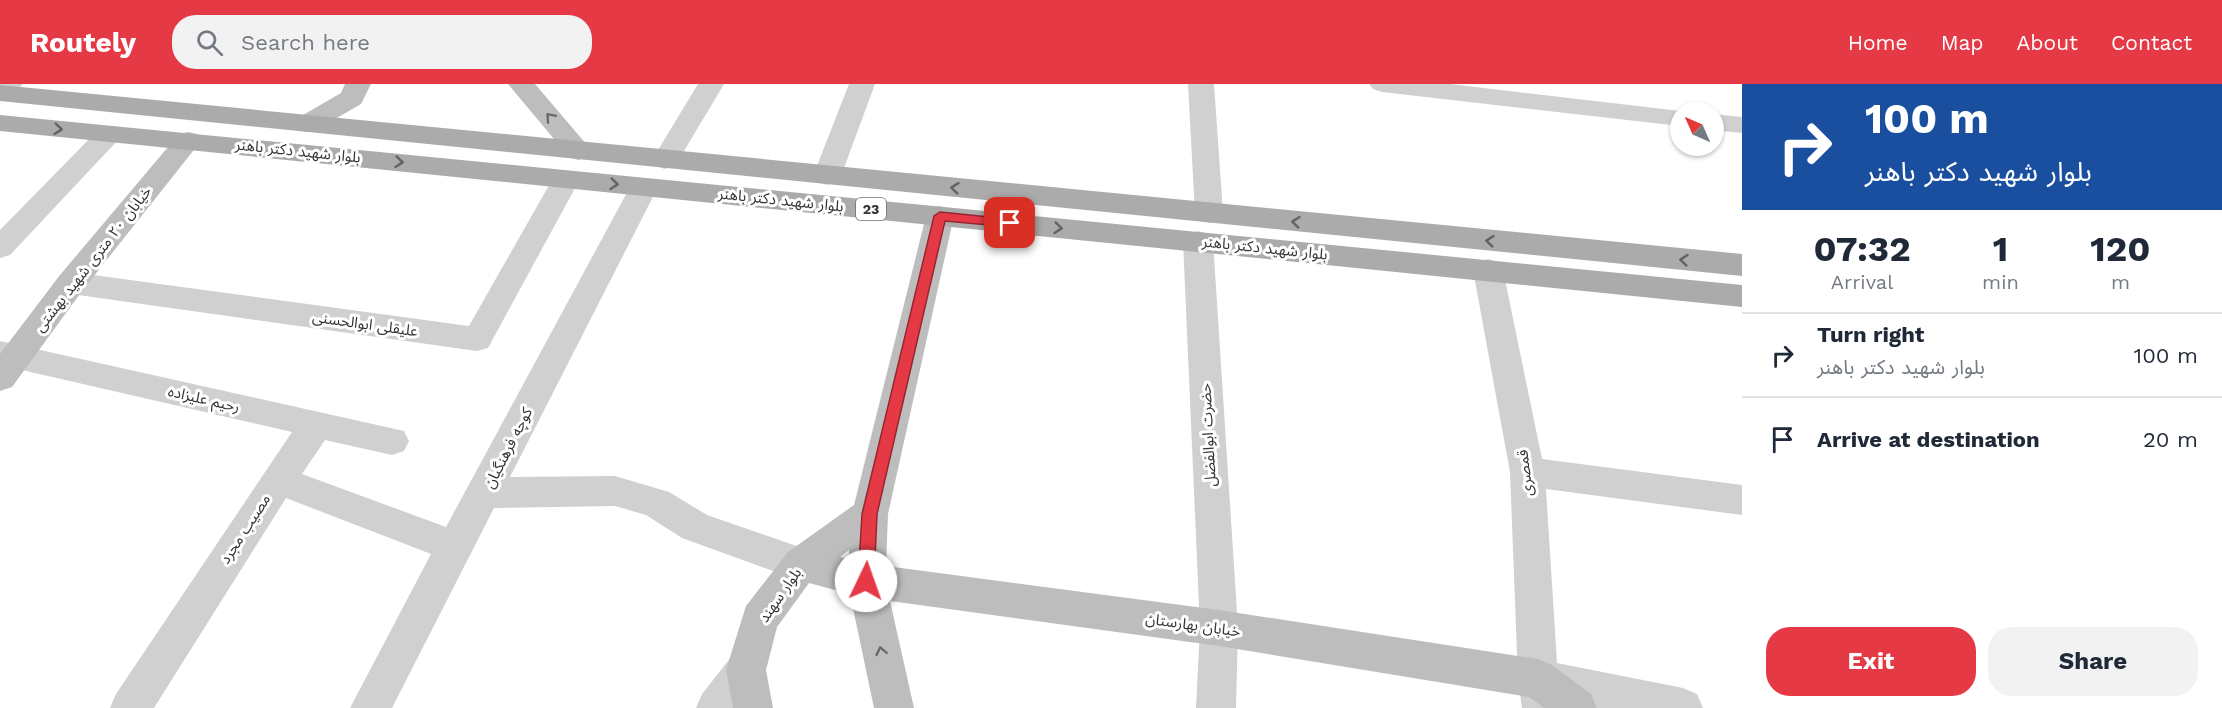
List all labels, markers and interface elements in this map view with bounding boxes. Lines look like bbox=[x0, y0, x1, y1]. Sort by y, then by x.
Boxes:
search box bbox=[172, 15, 592, 69]
text: Routely bbox=[30, 26, 136, 59]
icon: search bbox=[193, 26, 226, 59]
text: Search here bbox=[241, 30, 370, 55]
text: Home bbox=[1848, 30, 1908, 55]
text: Map bbox=[1941, 30, 1984, 55]
text: About bbox=[2017, 30, 2078, 55]
text: Contact bbox=[2111, 30, 2192, 55]
text: 100 m bbox=[1865, 94, 1989, 143]
north arrow bbox=[1670, 102, 1724, 156]
map controls bbox=[1670, 102, 1724, 156]
icon: right bbox=[1766, 108, 1844, 186]
one-way arrow bbox=[546, 113, 557, 124]
one-way arrow bbox=[54, 122, 63, 135]
street label: بلوار شهید دکتر باهنر bbox=[233, 135, 362, 167]
one-way arrow bbox=[394, 155, 403, 168]
text: بلوار شهید دکتر باهنر bbox=[1865, 156, 2092, 188]
one-way arrow bbox=[609, 177, 618, 190]
street label: خیابان ۲۰ متری شهید بهشتی bbox=[31, 182, 156, 335]
one-way arrow bbox=[951, 182, 960, 195]
street label: بلوار شهید دکتر باهنر bbox=[716, 184, 845, 216]
pin bbox=[984, 197, 1035, 248]
road number: 23 bbox=[856, 198, 886, 220]
icon: arrive bbox=[993, 206, 1026, 239]
one-way arrow bbox=[1291, 216, 1300, 229]
one-way arrow bbox=[1054, 221, 1063, 234]
text: 07:32 bbox=[1813, 228, 1911, 270]
text: 1 bbox=[1993, 228, 2008, 270]
text: 120 bbox=[2090, 228, 2151, 270]
street label: بلوار شهید دکتر باهنر bbox=[1200, 232, 1329, 264]
one-way arrow bbox=[1485, 235, 1494, 248]
one-way arrow bbox=[1679, 254, 1688, 267]
text: Arrival bbox=[1831, 270, 1893, 294]
text: min bbox=[1982, 270, 2019, 294]
text: m bbox=[2111, 270, 2130, 294]
street label: علیقلی ابوالحسنی bbox=[311, 308, 419, 340]
text: Turn right bbox=[1817, 322, 1924, 347]
icon: right bbox=[1766, 339, 1799, 372]
text: 100 m bbox=[2134, 343, 2198, 368]
text: بلوار شهید دکتر باهنر bbox=[1817, 355, 1985, 379]
street label: رحیم علیزاده bbox=[166, 382, 242, 418]
street label: حضرت ابوالفضل bbox=[1196, 383, 1220, 487]
street label: کوچه فرهنگیان bbox=[480, 404, 537, 492]
icon: arrive bbox=[1766, 423, 1799, 456]
text: Arrive at destination bbox=[1817, 427, 2040, 452]
text: 20 m bbox=[2143, 427, 2198, 452]
street label: قمصری bbox=[1513, 448, 1537, 497]
street label: مصیب مجرد bbox=[216, 491, 274, 567]
position arrow bbox=[834, 549, 898, 613]
street label: بلوار سهند bbox=[755, 564, 805, 626]
street label: خیابان بهارستان bbox=[1144, 609, 1242, 641]
button: Exit bbox=[1766, 627, 1976, 696]
button: Share bbox=[1988, 627, 2198, 696]
one-way arrow bbox=[875, 646, 888, 656]

